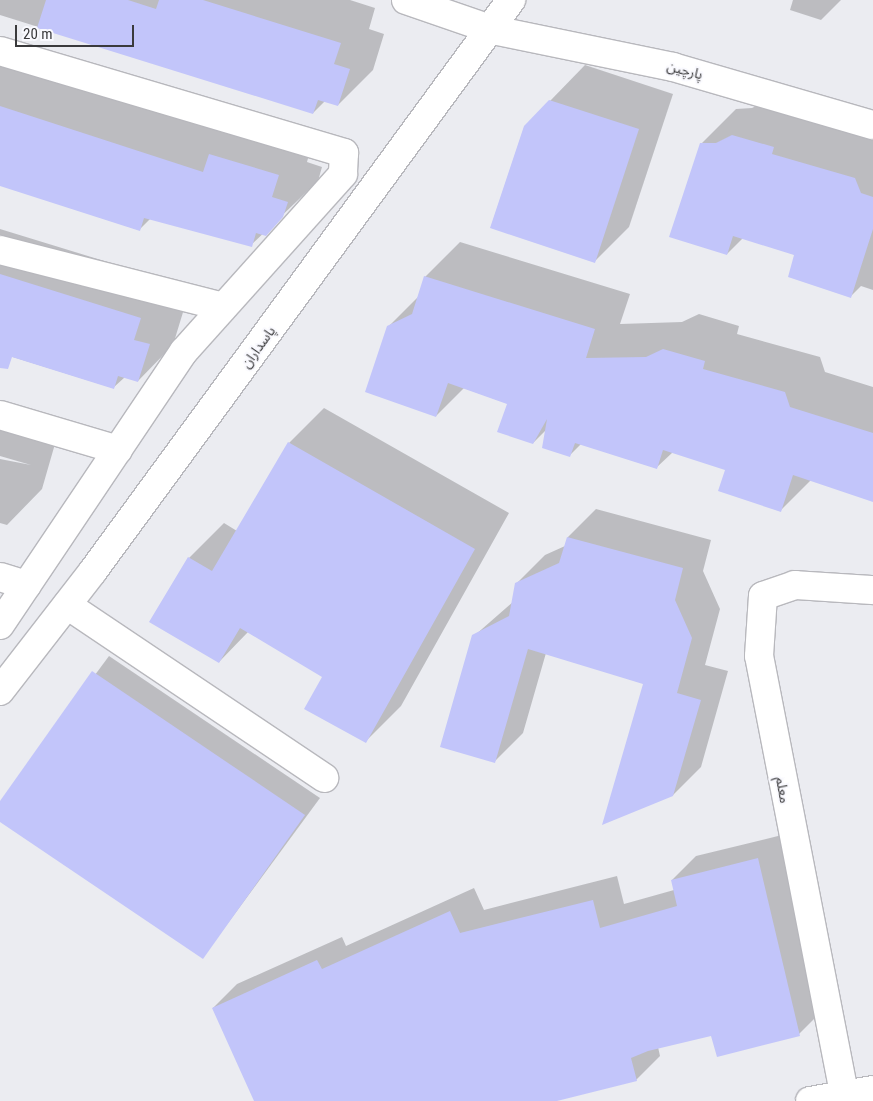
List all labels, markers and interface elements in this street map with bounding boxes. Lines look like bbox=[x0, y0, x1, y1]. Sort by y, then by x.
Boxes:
scale bar bbox=[18, 15, 136, 47]
text: 20 m bbox=[23, 25, 53, 43]
street label: پارچین bbox=[665, 57, 705, 83]
street label: پاسداران bbox=[237, 323, 279, 371]
street label: معلم bbox=[772, 775, 794, 805]

